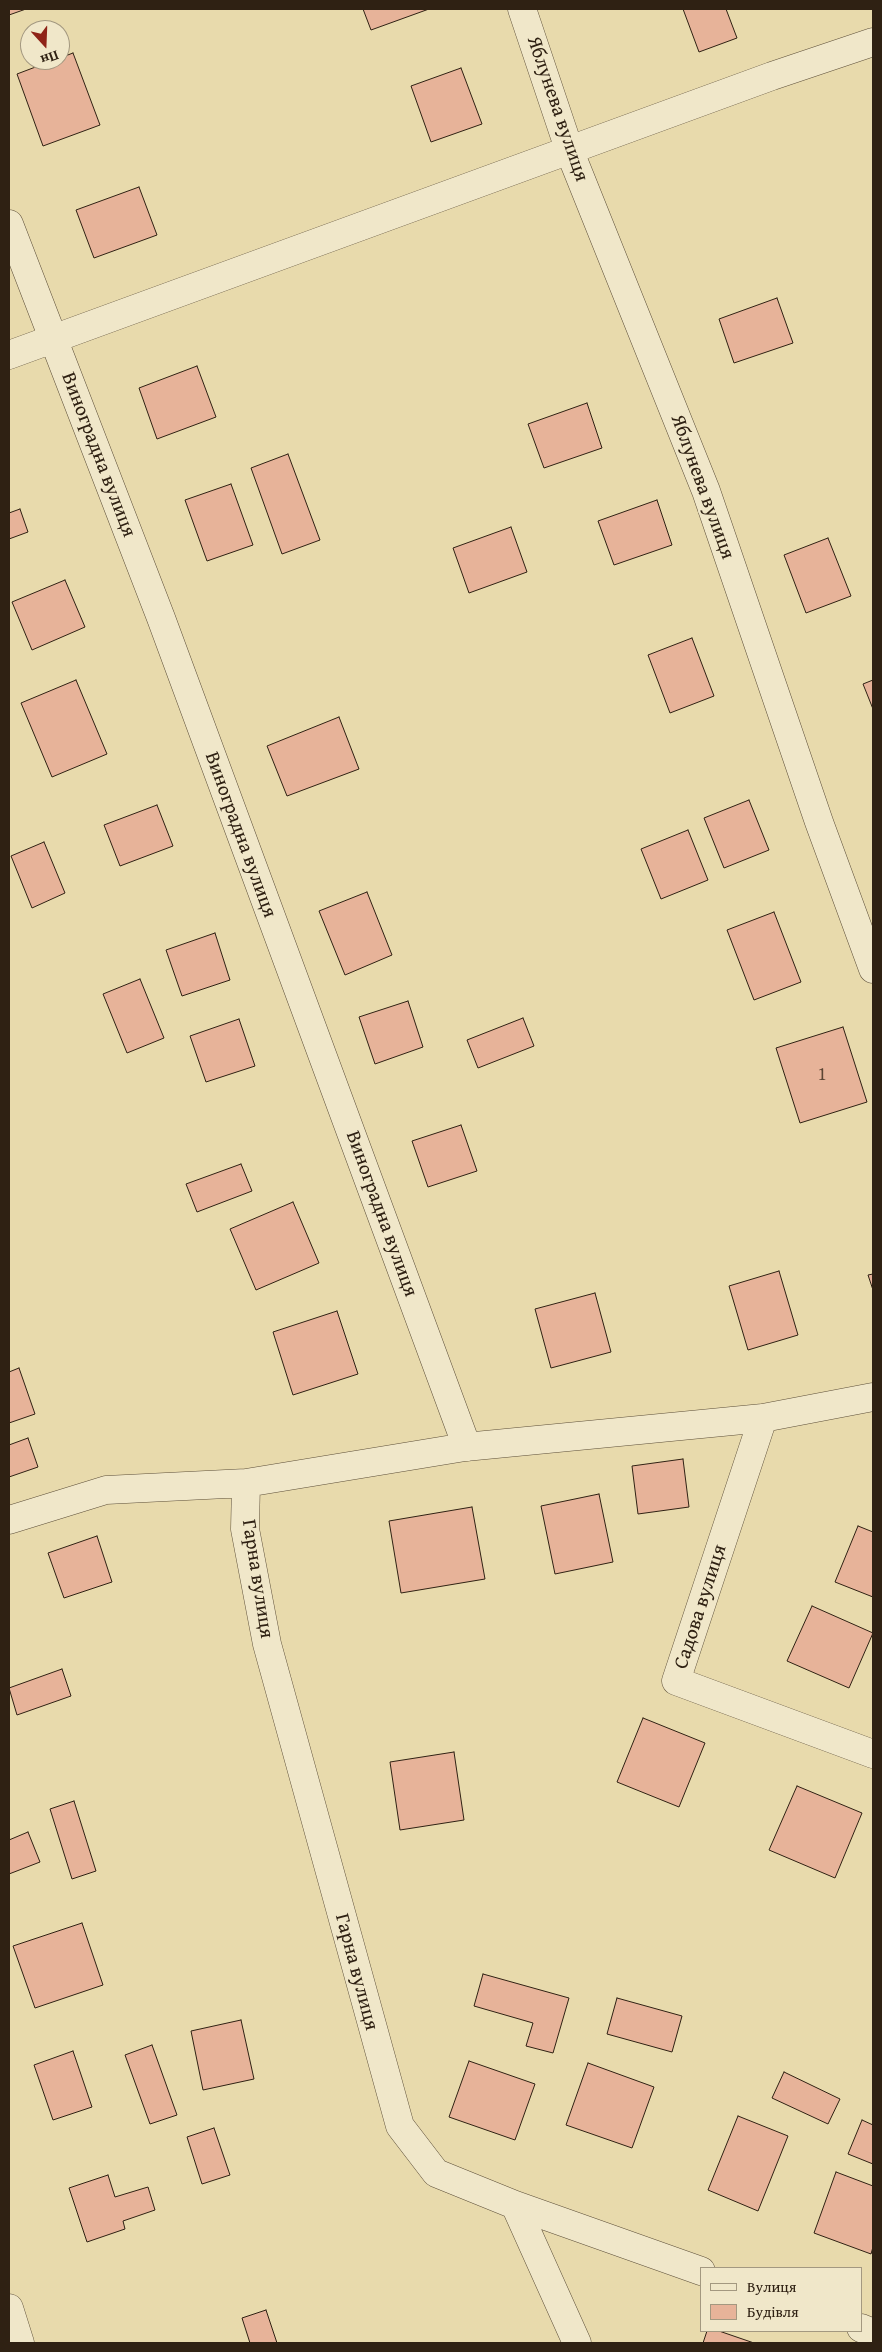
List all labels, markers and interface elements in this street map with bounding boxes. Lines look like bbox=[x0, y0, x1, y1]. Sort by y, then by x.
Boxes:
north arrow bbox=[20, 20, 70, 70]
street label: Яблунева вулиця bbox=[521, 33, 593, 185]
text: Пн bbox=[38, 46, 62, 71]
street label: Виноградна вулиця bbox=[56, 369, 140, 541]
street label: Яблунева вулиця bbox=[665, 411, 739, 563]
street label: Виноградна вулиця bbox=[199, 749, 281, 921]
house number: 1 bbox=[818, 1064, 826, 1086]
street label: Виноградна вулиця bbox=[340, 1128, 422, 1300]
street label: Гарна вулиця bbox=[236, 1518, 278, 1640]
street label: Садова вулиця bbox=[670, 1542, 732, 1672]
street label: Гарна вулиця bbox=[329, 1911, 383, 2033]
legend bbox=[700, 2267, 862, 2332]
text: Вулиця bbox=[747, 2276, 796, 2297]
text: Будівля bbox=[747, 2301, 799, 2322]

